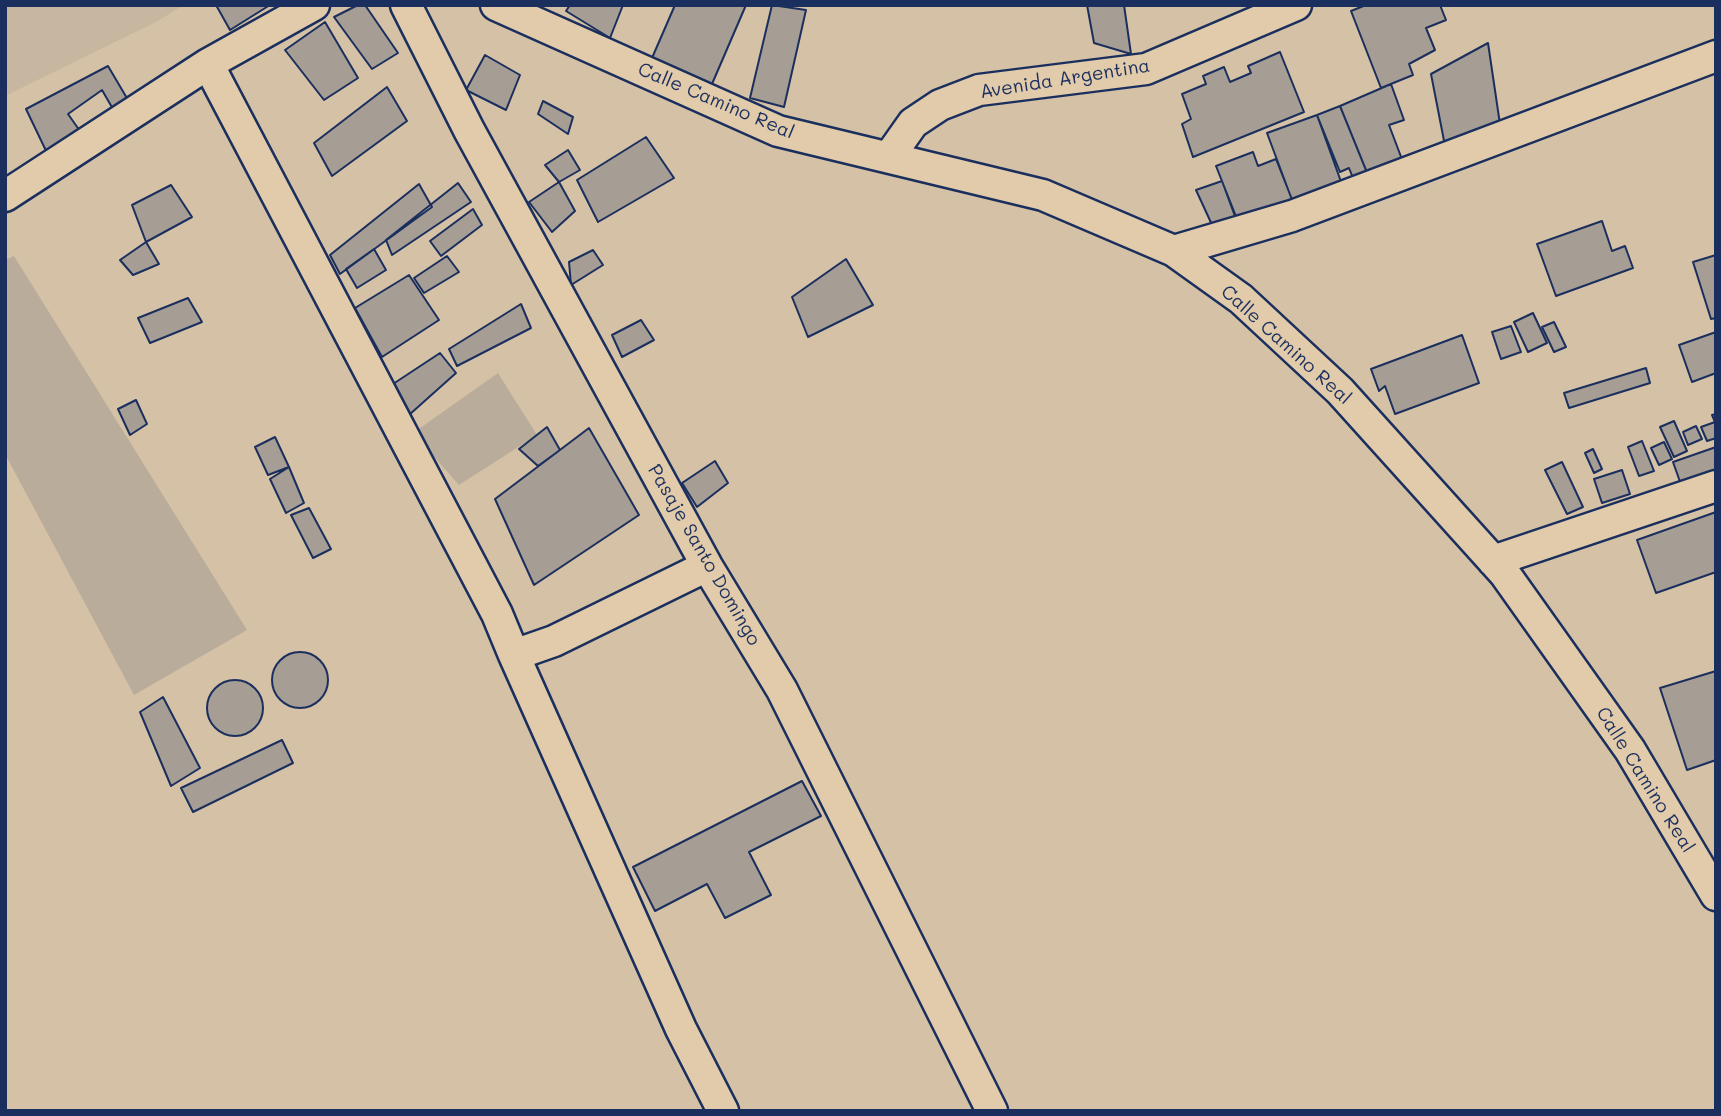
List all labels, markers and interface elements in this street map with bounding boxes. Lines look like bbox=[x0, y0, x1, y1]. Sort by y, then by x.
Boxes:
street label: Avenida Argentina bbox=[978, 54, 1152, 104]
street label: Calle Camino Real bbox=[634, 58, 798, 144]
street label: Calle Camino Real bbox=[1216, 280, 1356, 410]
street label: Pasaje Santo Domingo bbox=[643, 460, 765, 650]
street label: Calle Camino Real bbox=[1591, 703, 1699, 857]

